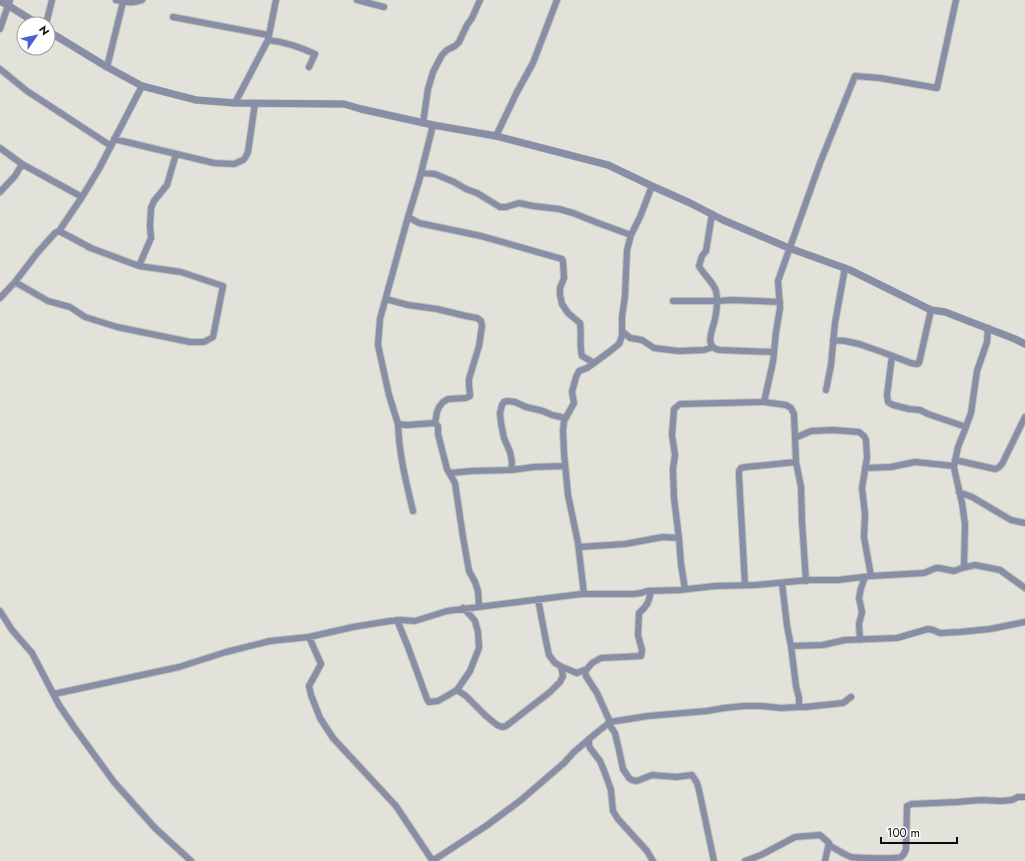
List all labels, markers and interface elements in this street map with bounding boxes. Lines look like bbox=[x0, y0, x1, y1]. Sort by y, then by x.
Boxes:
north arrow bbox=[16, 16, 56, 56]
text: N bbox=[35, 22, 53, 39]
scale bar bbox=[881, 819, 957, 845]
text: 100 m bbox=[887, 824, 920, 842]

